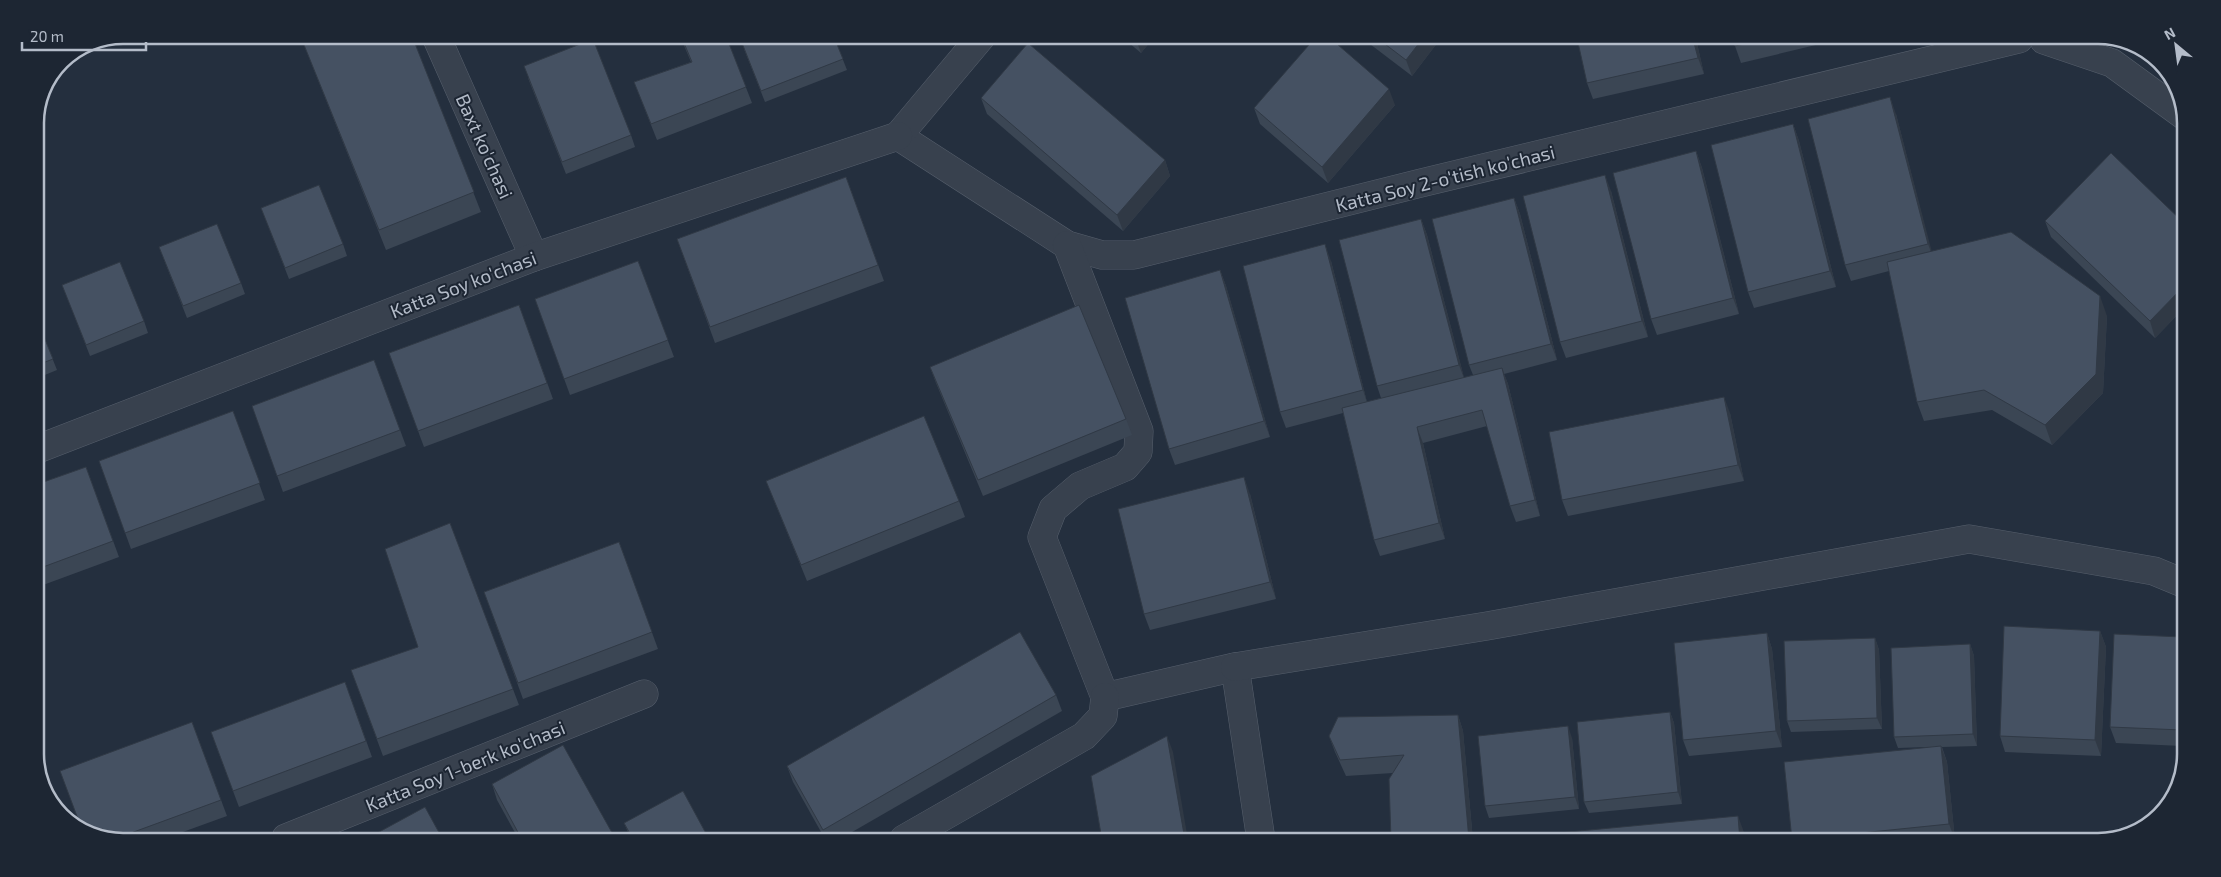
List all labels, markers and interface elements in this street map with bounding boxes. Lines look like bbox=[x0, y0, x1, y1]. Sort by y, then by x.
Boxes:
scale bar bbox=[22, 20, 146, 52]
north arrow bbox=[2151, 20, 2201, 70]
text: N bbox=[2161, 23, 2178, 43]
text: 20 m bbox=[30, 27, 64, 45]
street label: Baxt ko'chasi bbox=[452, 90, 518, 202]
street label: Katta Soy 2-o'tish ko'chasi bbox=[1333, 140, 1557, 216]
street label: Katta Soy ko'chasi bbox=[387, 246, 539, 322]
street label: Katta Soy 1-berk ko'chasi bbox=[362, 715, 568, 817]

